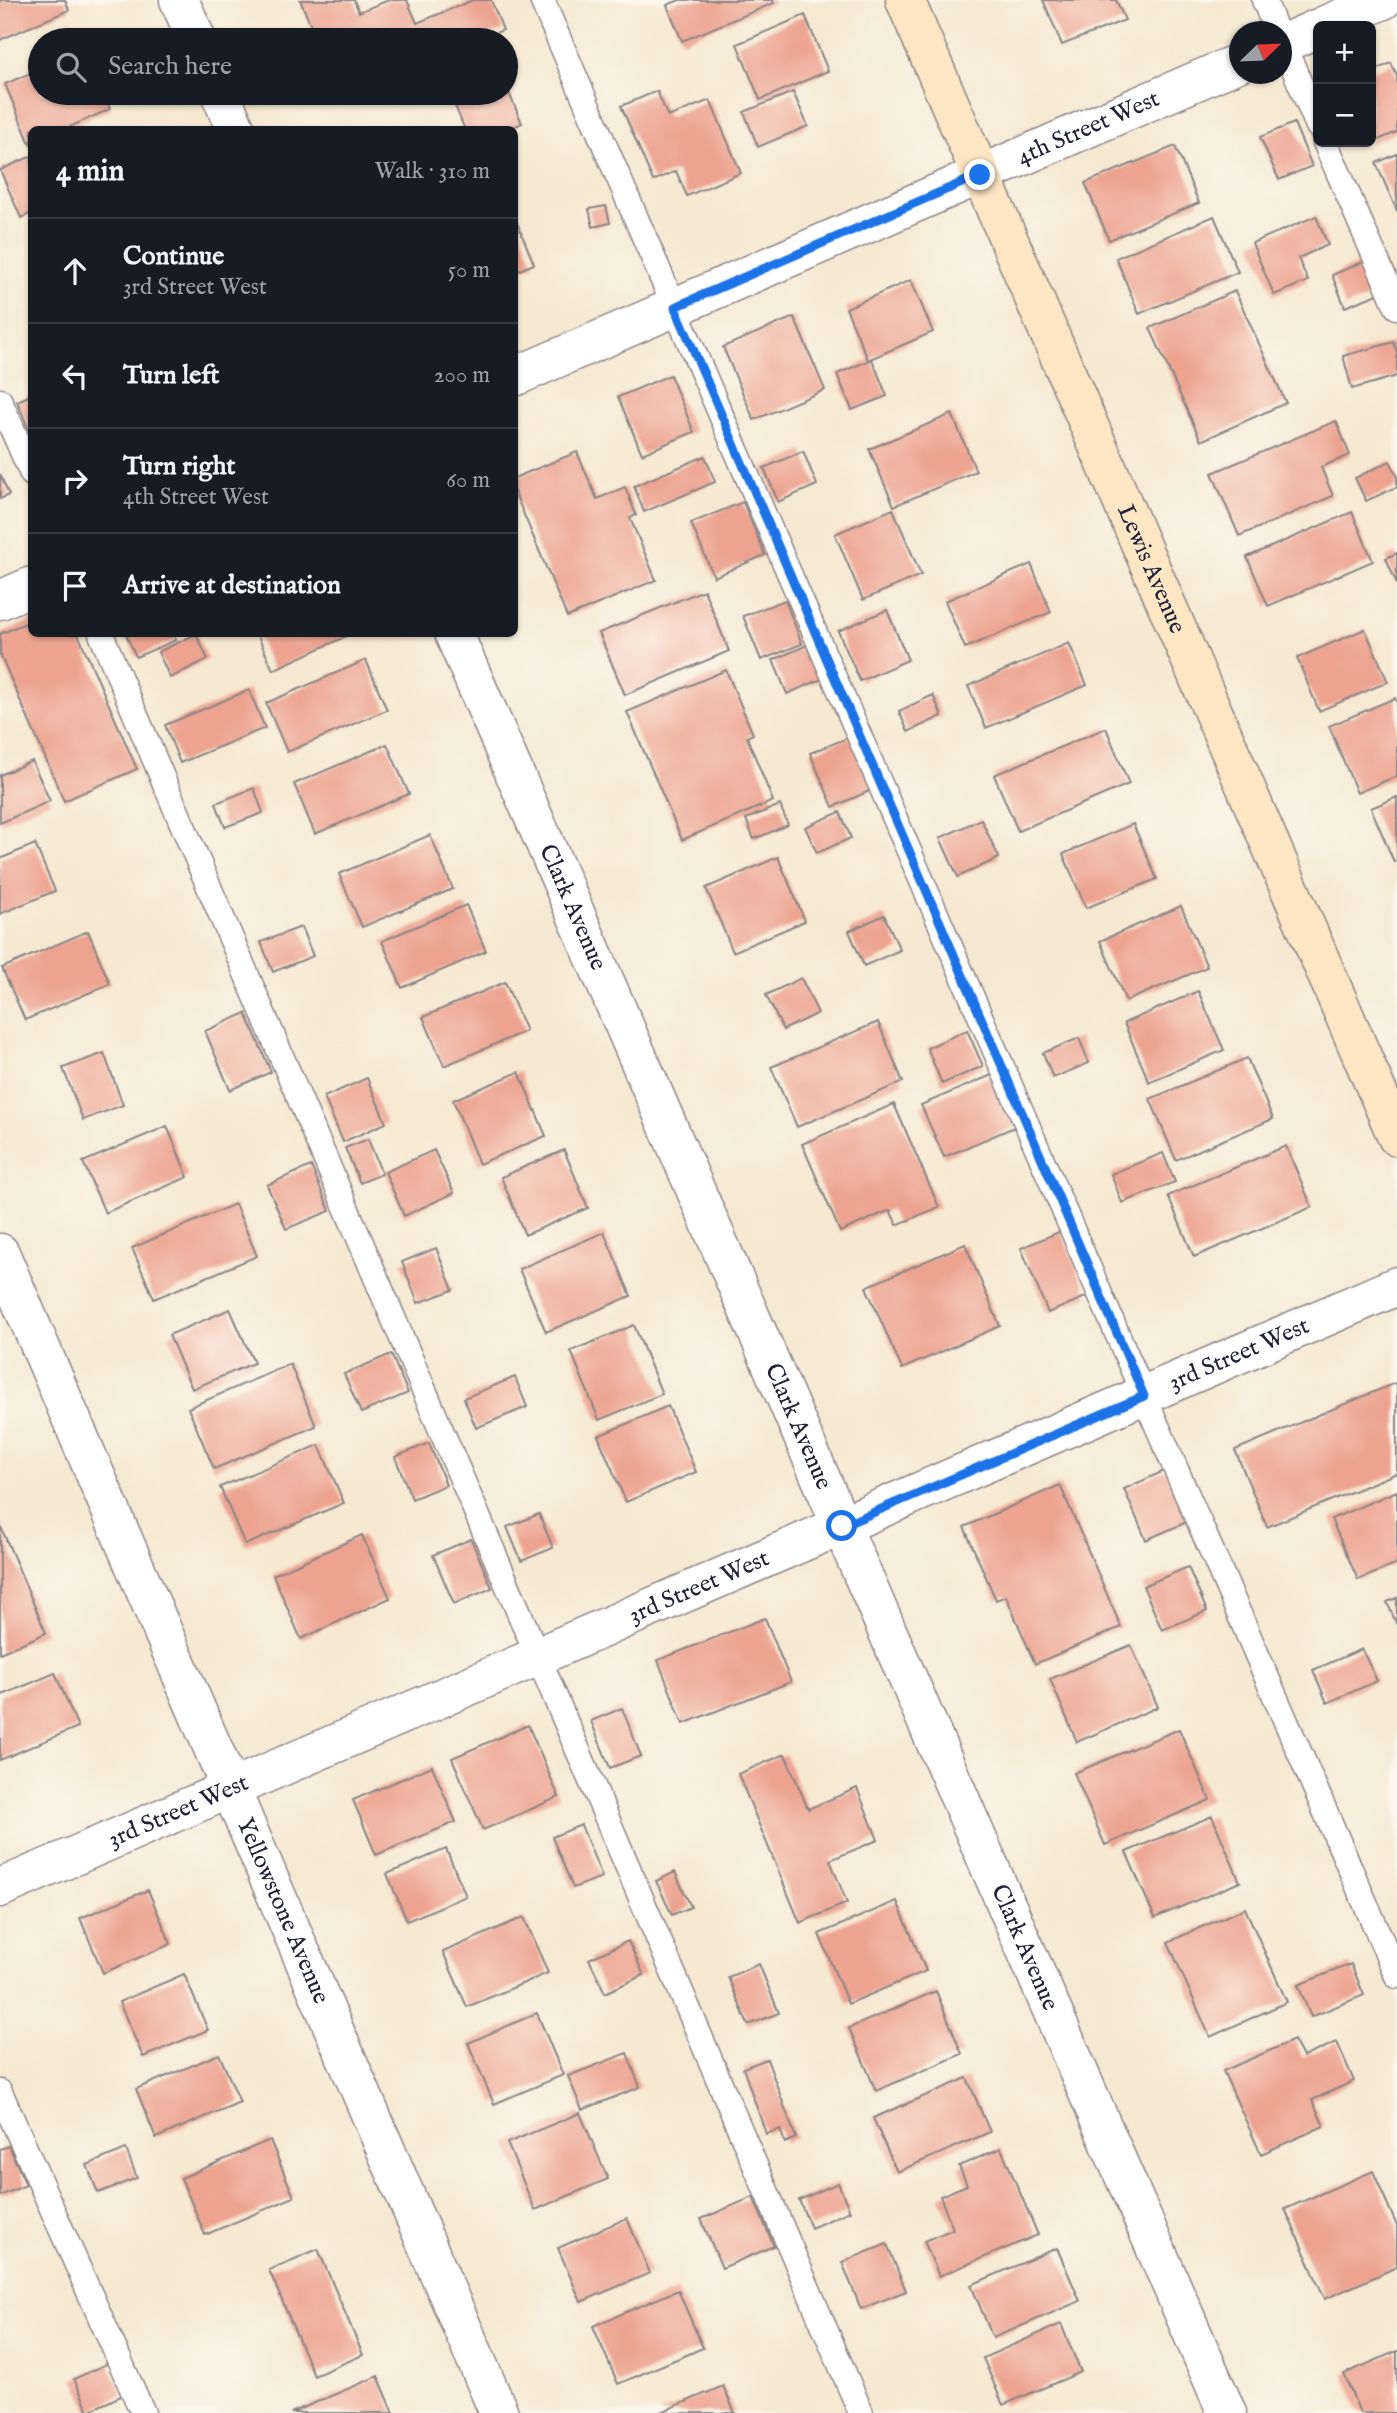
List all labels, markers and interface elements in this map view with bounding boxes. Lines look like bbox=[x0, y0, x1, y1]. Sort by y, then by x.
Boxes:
north arrow bbox=[1229, 21, 1292, 84]
map controls bbox=[1313, 21, 1376, 147]
button: + bbox=[1313, 21, 1376, 84]
search box bbox=[28, 28, 518, 105]
icon: search bbox=[52, 48, 90, 86]
text: Search here bbox=[108, 50, 232, 83]
street label: 4th Street West bbox=[1012, 83, 1164, 172]
button: − bbox=[1313, 84, 1376, 147]
text: 4 min bbox=[56, 153, 124, 191]
text: Walk · 310 m bbox=[375, 157, 490, 186]
route end bbox=[964, 159, 995, 190]
text: Continue bbox=[123, 240, 224, 273]
icon: ahead bbox=[56, 252, 94, 290]
text: 50 m bbox=[448, 256, 490, 285]
text: 3rd Street West bbox=[123, 273, 267, 302]
icon: left bbox=[56, 357, 94, 395]
text: Turn left bbox=[123, 359, 220, 392]
text: 200 m bbox=[434, 361, 490, 390]
text: Turn right bbox=[123, 450, 236, 483]
icon: right bbox=[56, 462, 94, 500]
text: 60 m bbox=[446, 466, 490, 495]
text: 4th Street West bbox=[123, 483, 269, 512]
street label: Lewis Avenue bbox=[1110, 500, 1193, 638]
icon: arrive bbox=[56, 567, 94, 605]
text: Arrive at destination bbox=[123, 569, 341, 602]
street label: Clark Avenue bbox=[532, 840, 614, 975]
street label: 3rd Street West bbox=[1164, 1310, 1314, 1398]
street label: Clark Avenue bbox=[757, 1359, 839, 1494]
route start bbox=[826, 1510, 857, 1541]
street label: 3rd Street West bbox=[624, 1543, 774, 1631]
street label: 3rd Street West bbox=[103, 1767, 253, 1855]
street label: Yellowstone Avenue bbox=[229, 1813, 337, 2008]
street label: Clark Avenue bbox=[984, 1880, 1066, 2015]

